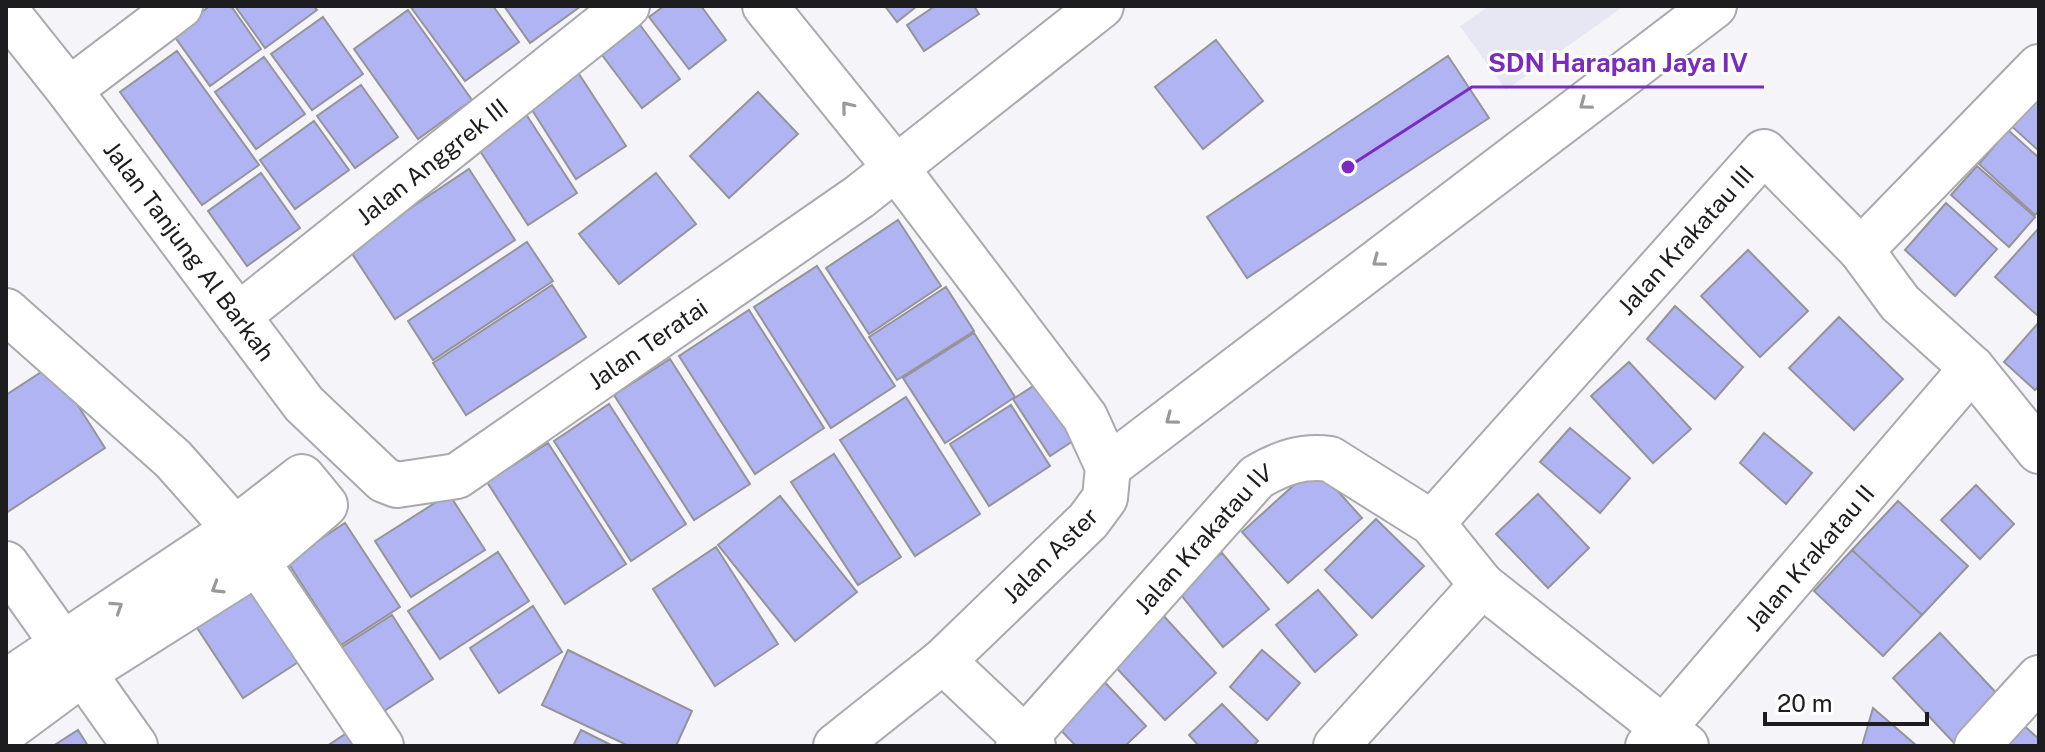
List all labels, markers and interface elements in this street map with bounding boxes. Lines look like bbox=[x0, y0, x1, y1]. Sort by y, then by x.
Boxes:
callout: SDN Harapan Jaya IV bbox=[1472, 37, 1764, 87]
text: SDN Harapan Jaya IV bbox=[1488, 47, 1748, 78]
street label: Jalan Anggrek III bbox=[351, 93, 513, 230]
one-way arrow bbox=[1579, 95, 1594, 109]
one-way arrow bbox=[842, 102, 857, 116]
street label: Jalan Tanjung Al Barkah bbox=[98, 136, 281, 366]
street label: Jalan Krakatau III bbox=[1612, 160, 1759, 320]
one-way arrow bbox=[1372, 252, 1387, 266]
street label: Jalan Teratai bbox=[582, 293, 713, 395]
one-way arrow bbox=[1165, 409, 1180, 423]
street label: Jalan Krakatau IV bbox=[1128, 458, 1276, 619]
street label: Jalan Krakatau II bbox=[1739, 479, 1880, 636]
street label: Jalan Aster bbox=[997, 502, 1103, 608]
one-way arrow bbox=[211, 579, 225, 594]
one-way arrow bbox=[108, 601, 122, 616]
scale bar bbox=[1765, 676, 1927, 726]
text: 20 m bbox=[1777, 689, 1833, 717]

